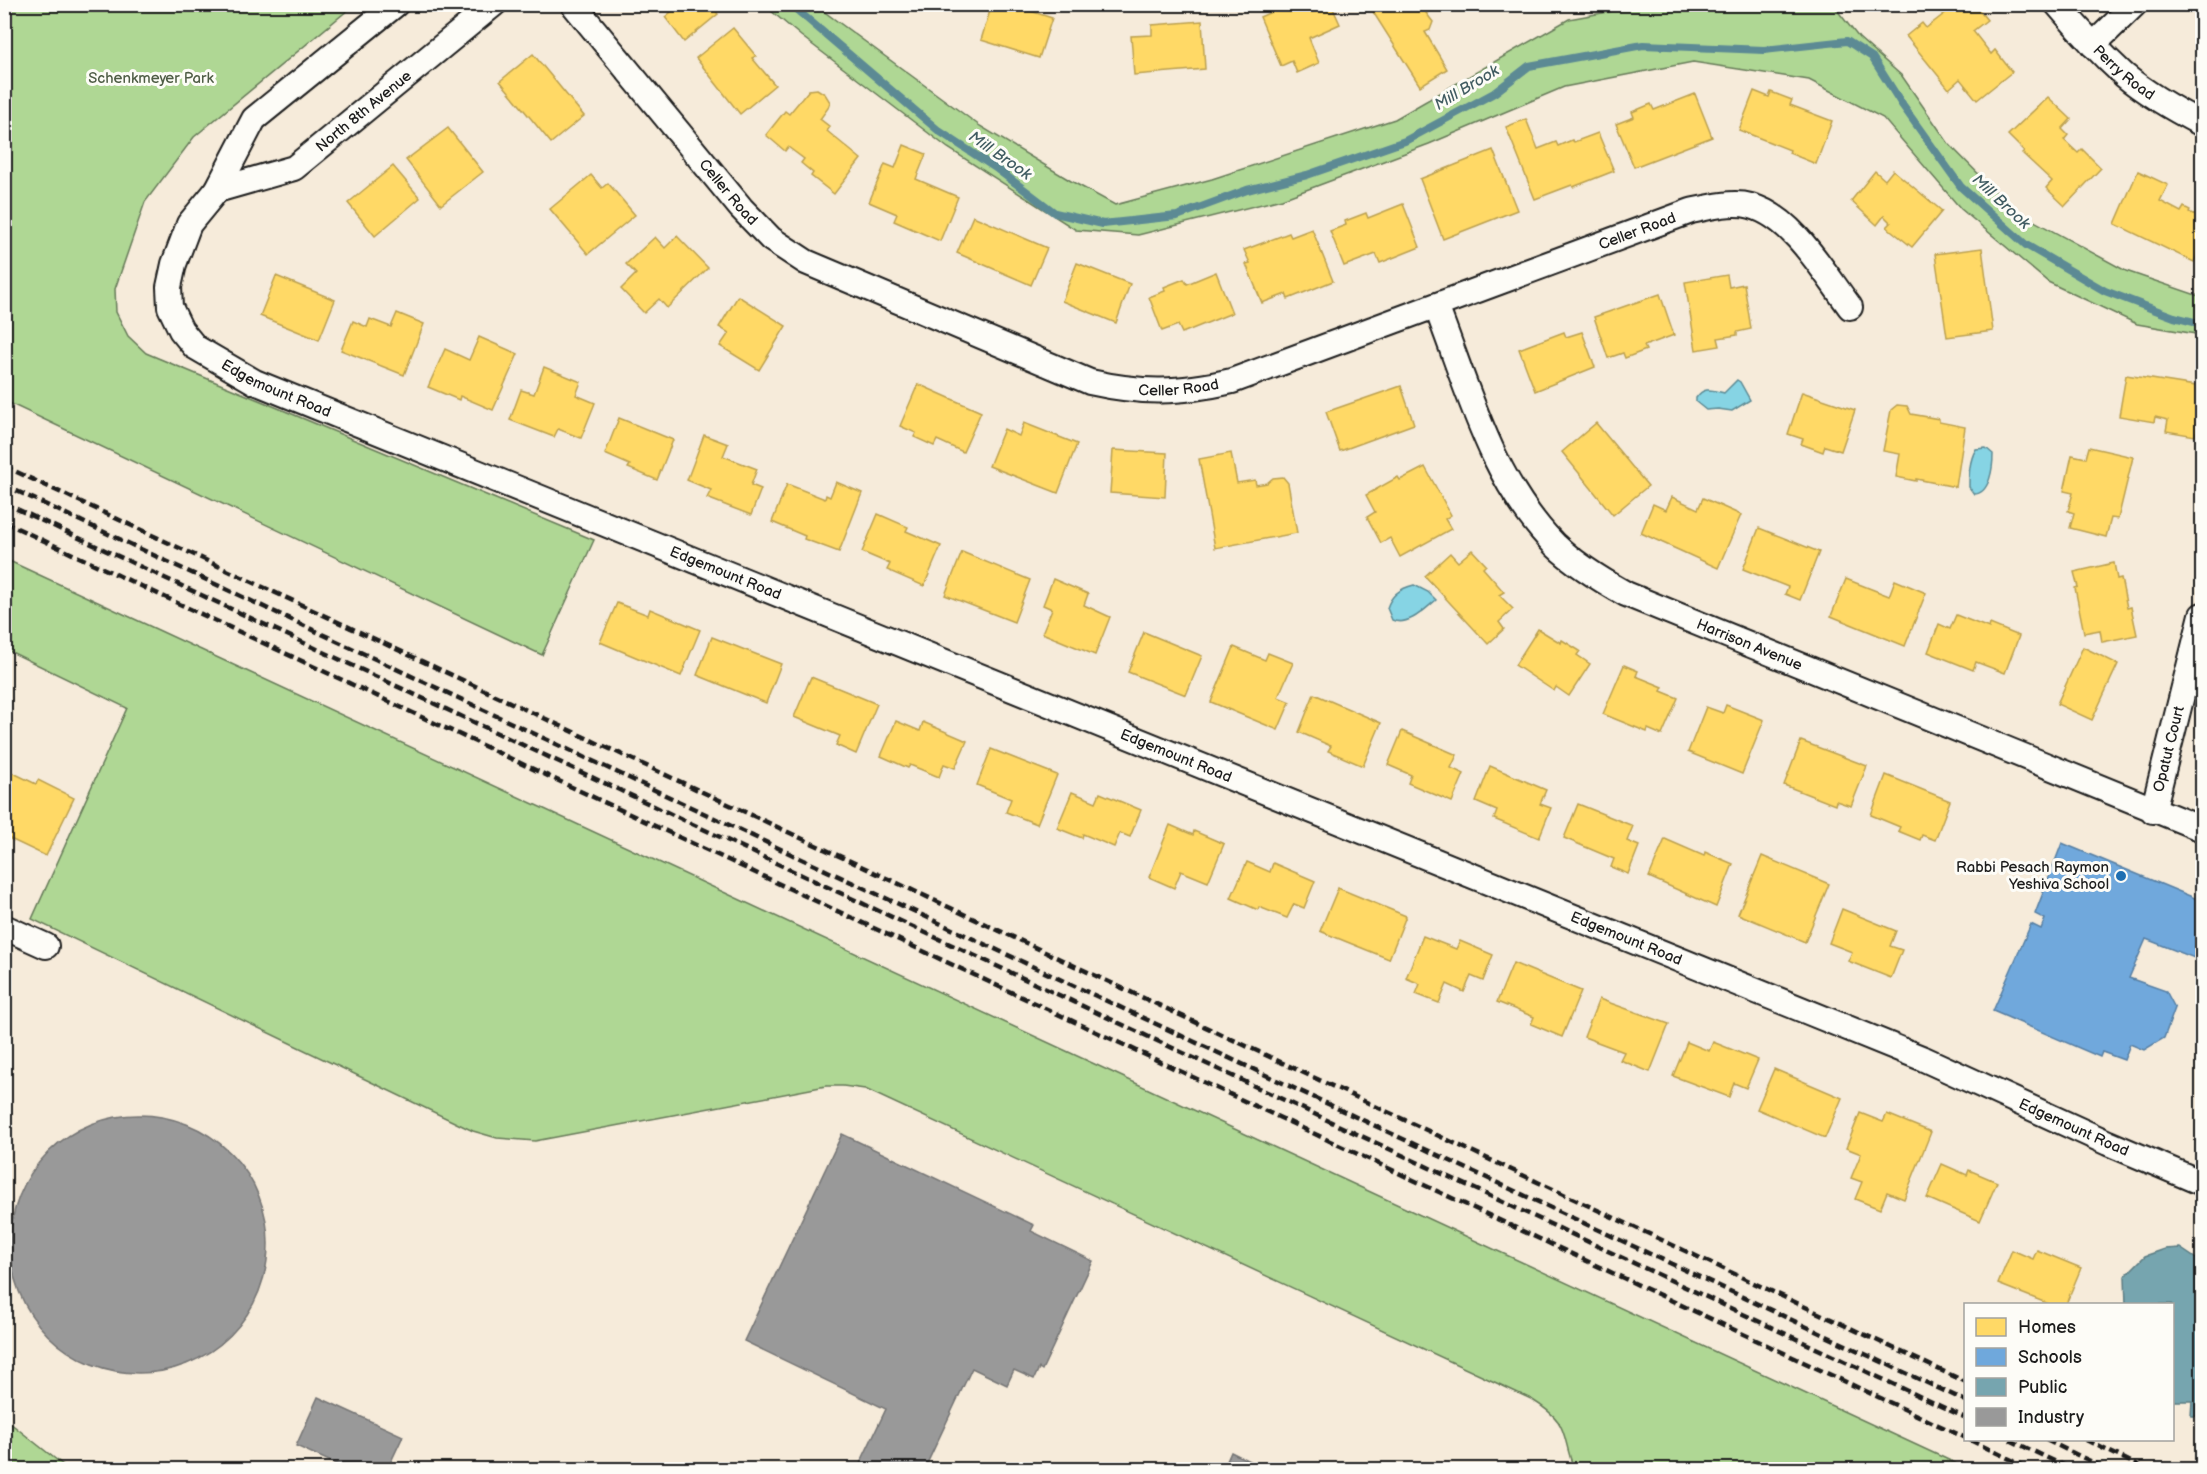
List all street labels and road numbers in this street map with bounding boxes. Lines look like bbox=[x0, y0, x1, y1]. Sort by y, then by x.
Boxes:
street label: Perry Road bbox=[2089, 41, 2158, 104]
street label: North 8th Avenue bbox=[312, 66, 415, 156]
street label: Celler Road bbox=[695, 155, 762, 229]
street label: Celler Road bbox=[1596, 208, 1678, 254]
street label: Edgemount Road bbox=[218, 355, 334, 421]
street label: Celler Road bbox=[1138, 375, 1220, 400]
street label: Edgemount Road bbox=[667, 542, 784, 604]
street label: Harrison Avenue bbox=[1694, 614, 1805, 675]
street label: Opatut Court bbox=[2149, 704, 2188, 794]
street label: Edgemount Road bbox=[1117, 724, 1235, 787]
street label: Edgemount Road bbox=[1568, 907, 1685, 969]
street label: Edgemount Road bbox=[2016, 1094, 2132, 1160]

